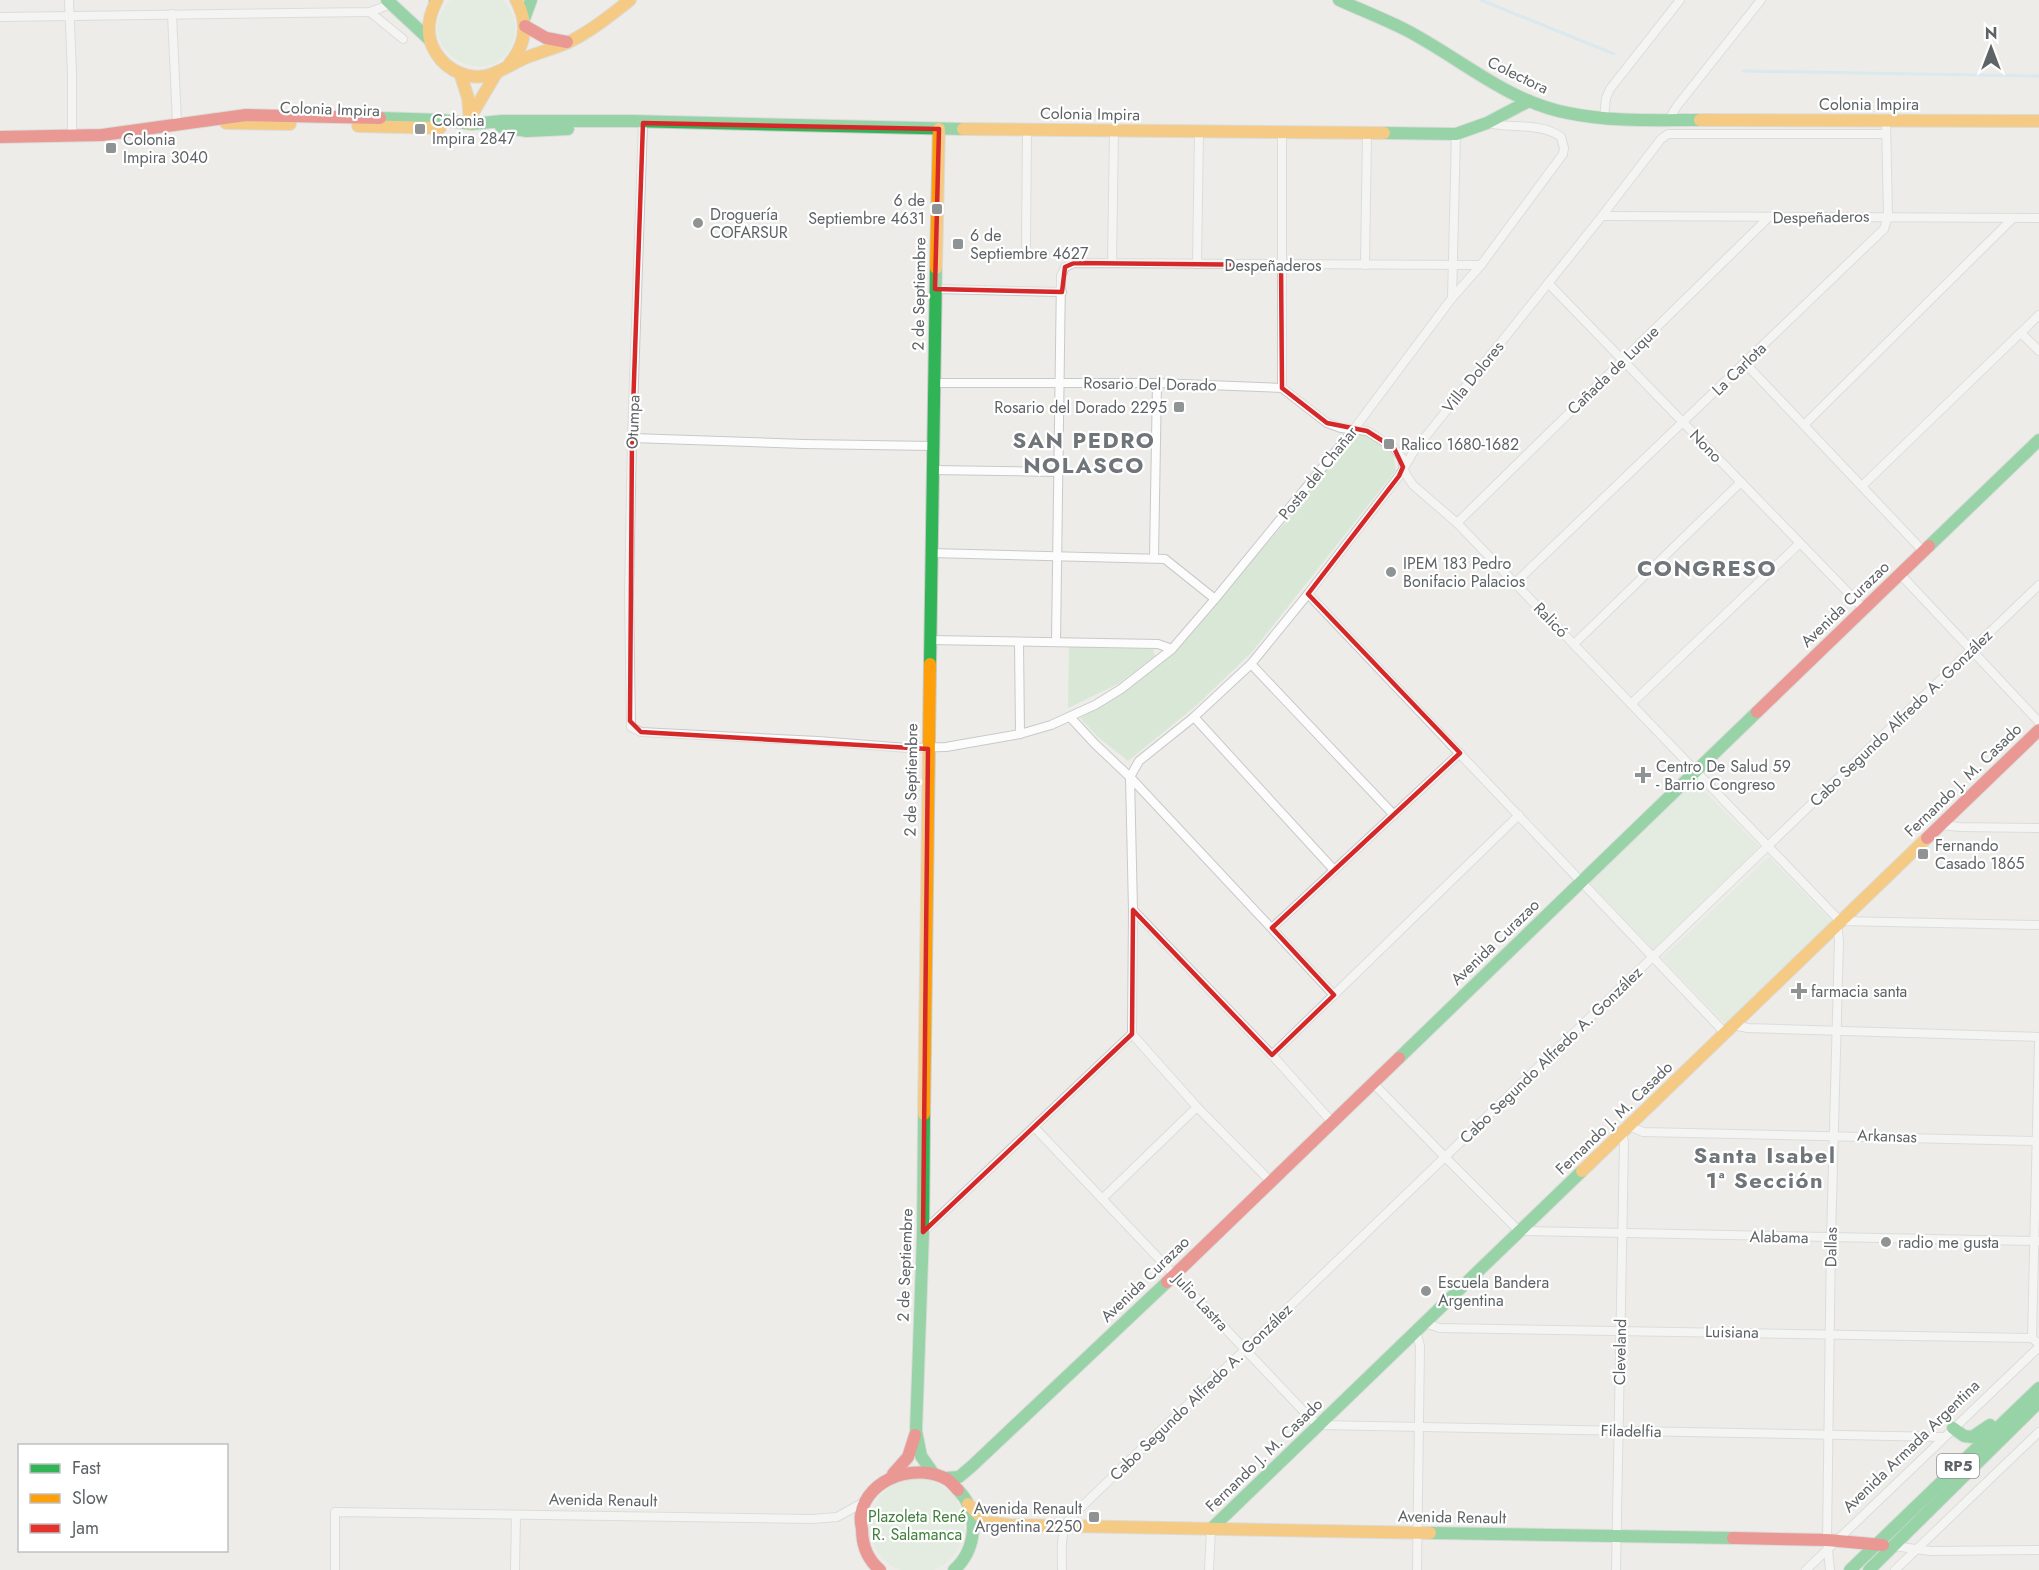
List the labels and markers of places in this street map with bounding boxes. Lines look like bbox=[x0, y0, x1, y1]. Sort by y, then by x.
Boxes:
place label: Colonia Impira 2847 bbox=[432, 109, 516, 150]
marker: Colonia Impira 2847 bbox=[413, 122, 427, 136]
place label: Colonia Impira 3040 bbox=[123, 128, 208, 169]
marker: Colonia Impira 3040 bbox=[104, 141, 118, 155]
place label: 6 de Septiembre 4631 bbox=[808, 189, 925, 230]
marker: 6 de Septiembre 4631 bbox=[930, 202, 944, 216]
place label: Droguería COFARSUR bbox=[710, 203, 788, 244]
marker: Droguería COFARSUR bbox=[691, 216, 705, 230]
place label: 6 de Septiembre 4627 bbox=[970, 224, 1089, 265]
marker: 6 de Septiembre 4627 bbox=[951, 237, 965, 251]
place label: Rosario del Dorado 2295 bbox=[994, 396, 1167, 419]
marker: Rosario del Dorado 2295 bbox=[1172, 400, 1186, 414]
place label: Ralico 1680-1682 bbox=[1401, 433, 1519, 456]
marker: Ralico 1680-1682 bbox=[1382, 437, 1396, 451]
place label: IPEM 183 Pedro Bonifacio Palacios bbox=[1403, 552, 1525, 593]
marker: IPEM 183 Pedro Bonifacio Palacios bbox=[1384, 565, 1398, 579]
place label: Centro De Salud 59 - Barrio Congreso bbox=[1656, 755, 1791, 796]
marker: Centro De Salud 59 - Barrio Congreso bbox=[1634, 766, 1652, 784]
place label: Fernando Casado 1865 bbox=[1935, 834, 2025, 875]
marker: Fernando Casado 1865 bbox=[1916, 847, 1930, 861]
place label: farmacia santa bbox=[1811, 980, 1907, 1003]
marker: farmacia santa bbox=[1792, 984, 1806, 998]
place label: radio me gusta bbox=[1898, 1231, 1999, 1254]
marker: radio me gusta bbox=[1879, 1235, 1893, 1249]
place label: Escuela Bandera Argentina bbox=[1438, 1271, 1549, 1312]
marker: Escuela Bandera Argentina bbox=[1419, 1284, 1433, 1298]
place label: Avenida Renault Argentina 2250 bbox=[974, 1497, 1082, 1538]
marker: Avenida Renault Argentina 2250 bbox=[1087, 1510, 1101, 1524]

